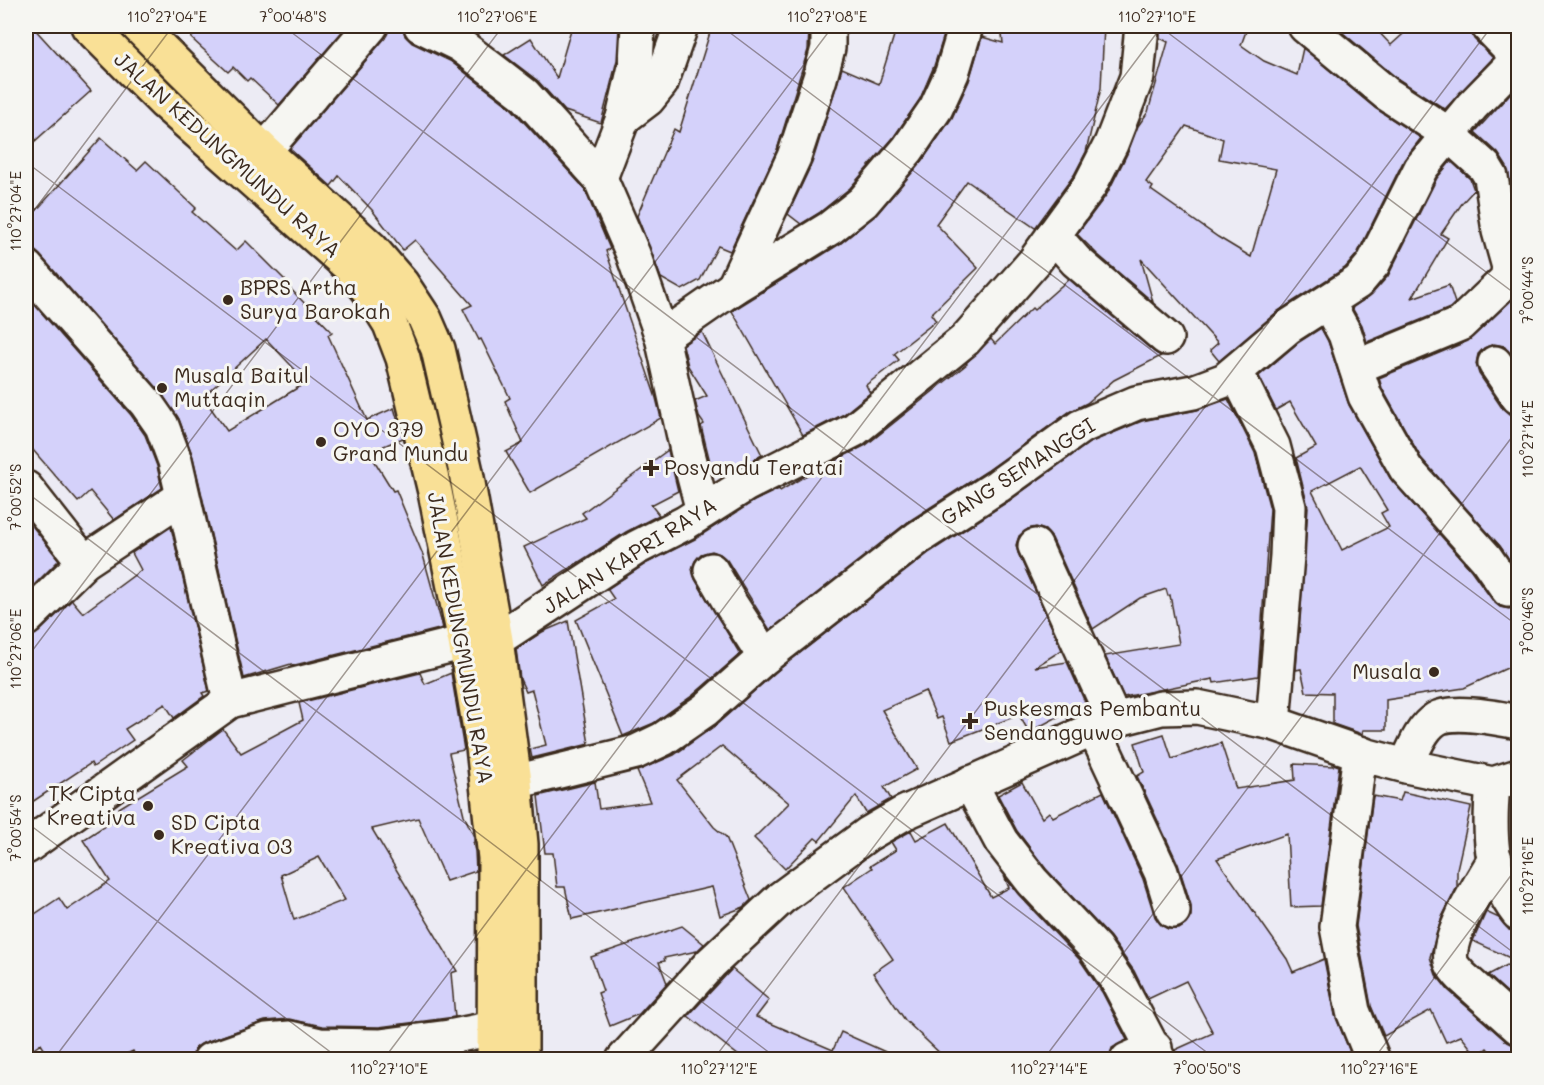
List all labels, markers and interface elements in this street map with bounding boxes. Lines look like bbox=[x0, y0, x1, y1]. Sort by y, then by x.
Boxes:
text: 110°27'04"E bbox=[127, 6, 208, 26]
text: 7°00'48"S bbox=[259, 6, 327, 26]
text: 110°27'06"E bbox=[457, 6, 538, 26]
text: 110°27'08"E bbox=[787, 6, 868, 26]
text: 110°27'10"E bbox=[1118, 6, 1197, 26]
street label: JALAN KEDUNGMUNDU RAYA bbox=[109, 45, 347, 263]
text: 110°27'04"E bbox=[5, 170, 25, 251]
text: 7°00'44"S bbox=[1517, 256, 1537, 324]
place label: BPRS Artha Surya Barokah bbox=[240, 273, 390, 324]
marker: BPRS Artha Surya Barokah bbox=[221, 293, 235, 307]
place label: Musala Baitul Muttaqin bbox=[174, 361, 309, 412]
marker: Musala Baitul Muttaqin bbox=[155, 381, 169, 395]
text: 110°27'14"E bbox=[1517, 400, 1537, 478]
street label: GANG SEMANGGI bbox=[935, 411, 1100, 531]
place label: OYO 379 Grand Mundu bbox=[333, 415, 469, 466]
marker: OYO 379 Grand Mundu bbox=[314, 435, 328, 449]
place label: Posyandu Teratai bbox=[664, 453, 844, 480]
marker: Posyandu Teratai bbox=[642, 459, 660, 477]
text: 7°00'52"S bbox=[5, 464, 25, 530]
street label: JALAN KEDUNGMUNDU RAYA bbox=[422, 490, 500, 786]
street label: JALAN KAPRI RAYA bbox=[537, 490, 721, 619]
text: 7°00'46"S bbox=[1517, 587, 1537, 655]
text: 110°27'06"E bbox=[5, 608, 25, 689]
place label: Musala bbox=[1352, 657, 1422, 684]
marker: Musala bbox=[1427, 665, 1441, 679]
place label: Puskesmas Pembantu Sendangguwo bbox=[984, 694, 1201, 745]
marker: Puskesmas Pembantu Sendangguwo bbox=[961, 712, 979, 730]
place label: TK Cipta Kreativa bbox=[47, 779, 136, 830]
text: 7°00'54"S bbox=[5, 794, 25, 862]
marker: TK Cipta Kreativa bbox=[141, 799, 155, 813]
place label: SD Cipta Kreativa 03 bbox=[171, 808, 292, 859]
marker: SD Cipta Kreativa 03 bbox=[152, 828, 166, 842]
text: 110°27'16"E bbox=[1517, 837, 1537, 915]
text: 110°27'10"E bbox=[350, 1058, 429, 1078]
text: 110°27'12"E bbox=[680, 1058, 758, 1078]
text: 110°27'14"E bbox=[1010, 1058, 1088, 1078]
text: 7°00'50"S bbox=[1173, 1058, 1241, 1078]
text: 110°27'16"E bbox=[1340, 1058, 1418, 1078]

